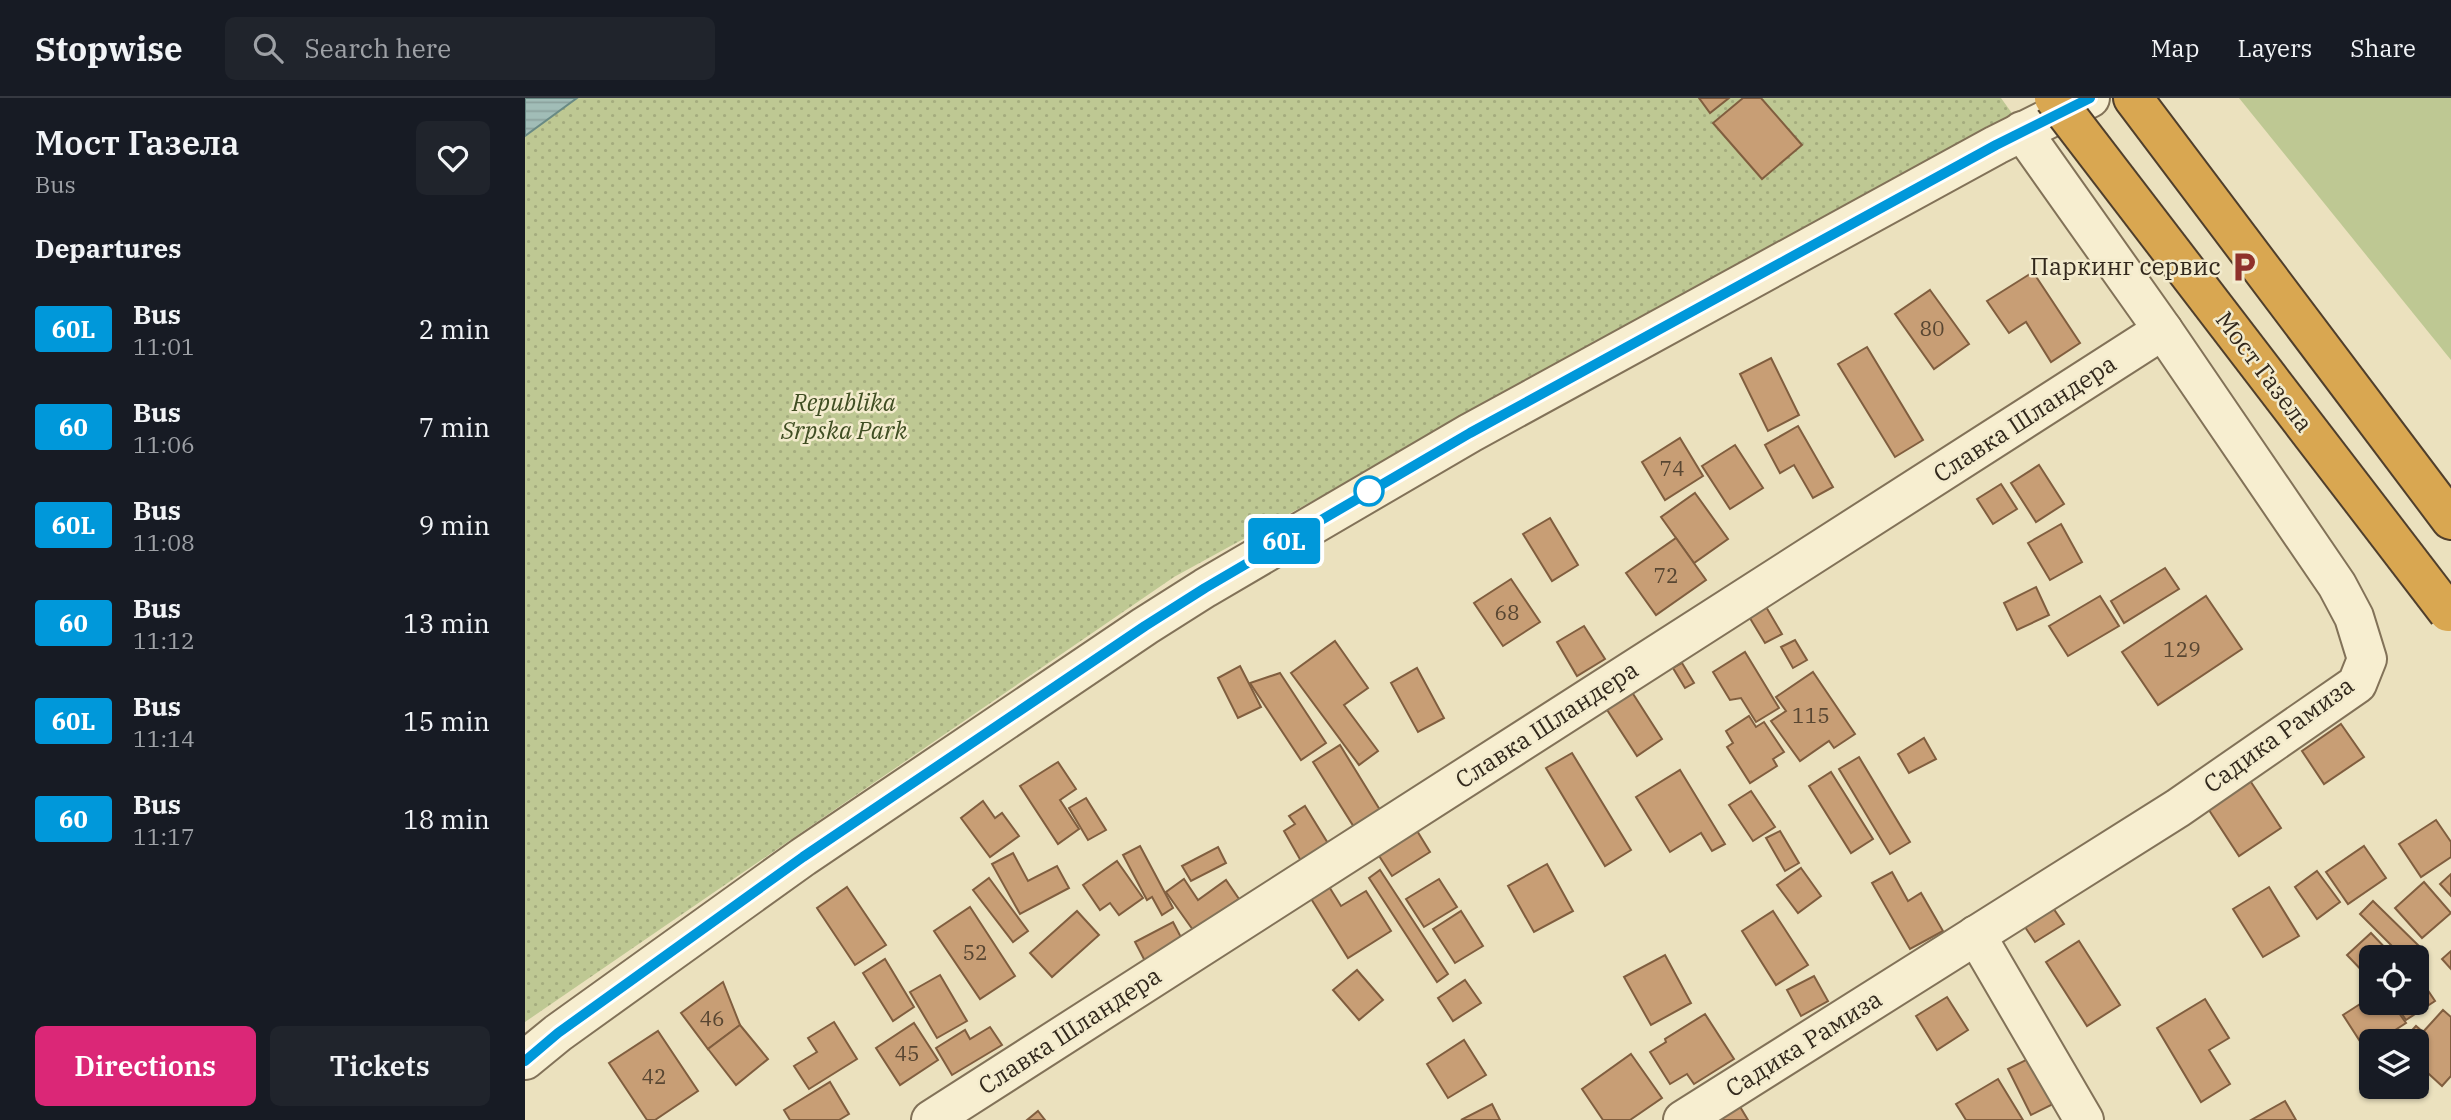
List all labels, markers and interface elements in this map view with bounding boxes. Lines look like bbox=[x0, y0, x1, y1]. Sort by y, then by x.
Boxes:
search box bbox=[225, 17, 715, 80]
text: Stopwise bbox=[35, 27, 183, 70]
icon: search bbox=[249, 29, 287, 67]
text: Search here bbox=[305, 31, 451, 65]
text: Map bbox=[2151, 32, 2199, 64]
text: Layers bbox=[2237, 32, 2312, 64]
text: Share bbox=[2350, 32, 2416, 64]
text: Мост Газела bbox=[35, 121, 240, 164]
button: heart bbox=[416, 121, 490, 195]
text: Bus bbox=[35, 169, 76, 199]
text: Departures bbox=[35, 231, 181, 265]
place label: Паркинг сервис bbox=[2030, 250, 2221, 282]
parking icon: Паркинг сервис bbox=[2227, 250, 2261, 284]
text: Bus bbox=[133, 297, 181, 331]
street label: Мост Газела bbox=[2209, 305, 2321, 438]
text: 2 min bbox=[419, 312, 490, 346]
text: 60L bbox=[52, 313, 95, 345]
house number: 80 bbox=[1919, 314, 1945, 342]
text: 11:01 bbox=[133, 331, 195, 361]
street label: Славка Шландера bbox=[1927, 347, 2122, 489]
park label: Republika Srpska Park bbox=[780, 386, 907, 446]
text: Bus bbox=[133, 395, 181, 429]
text: 7 min bbox=[419, 410, 490, 444]
text: 60 bbox=[59, 411, 88, 443]
text: 11:06 bbox=[133, 429, 195, 459]
house number: 74 bbox=[1659, 454, 1685, 482]
unlabelled marker bbox=[1354, 476, 1384, 506]
text: Bus bbox=[133, 493, 181, 527]
text: 9 min bbox=[419, 508, 490, 542]
text: 60L bbox=[52, 509, 95, 541]
line badge: 60L bbox=[1244, 518, 1324, 564]
text: 60L bbox=[1262, 525, 1306, 557]
text: 11:08 bbox=[133, 527, 195, 557]
house number: 72 bbox=[1653, 561, 1679, 589]
text: Bus bbox=[133, 591, 181, 625]
house number: 68 bbox=[1494, 598, 1520, 626]
text: 13 min bbox=[403, 606, 490, 640]
text: 60 bbox=[59, 607, 88, 639]
text: 11:12 bbox=[133, 625, 195, 655]
house number: 129 bbox=[2163, 635, 2201, 663]
street label: Славка Шландера bbox=[1449, 653, 1644, 795]
street label: Садика Рамиза bbox=[2197, 669, 2360, 800]
text: Bus bbox=[133, 689, 181, 723]
house number: 115 bbox=[1792, 701, 1830, 729]
text: 15 min bbox=[403, 704, 490, 738]
text: 60L bbox=[52, 705, 95, 737]
text: 11:14 bbox=[133, 723, 195, 753]
text: Bus bbox=[133, 787, 181, 821]
text: 18 min bbox=[403, 802, 490, 836]
text: 60 bbox=[59, 803, 88, 835]
text: 11:17 bbox=[133, 821, 195, 851]
house number: 52 bbox=[962, 938, 988, 966]
map controls bbox=[2359, 945, 2429, 1099]
button: locate bbox=[2359, 945, 2429, 1015]
street label: Славка Шландера bbox=[972, 959, 1167, 1101]
street label: Садика Рамиза bbox=[1719, 982, 1888, 1104]
house number: 46 bbox=[699, 1004, 725, 1032]
button: Directions bbox=[35, 1026, 256, 1106]
button: Tickets bbox=[270, 1026, 490, 1106]
button: layers bbox=[2359, 1029, 2429, 1099]
house number: 45 bbox=[894, 1039, 920, 1067]
house number: 42 bbox=[641, 1062, 667, 1090]

